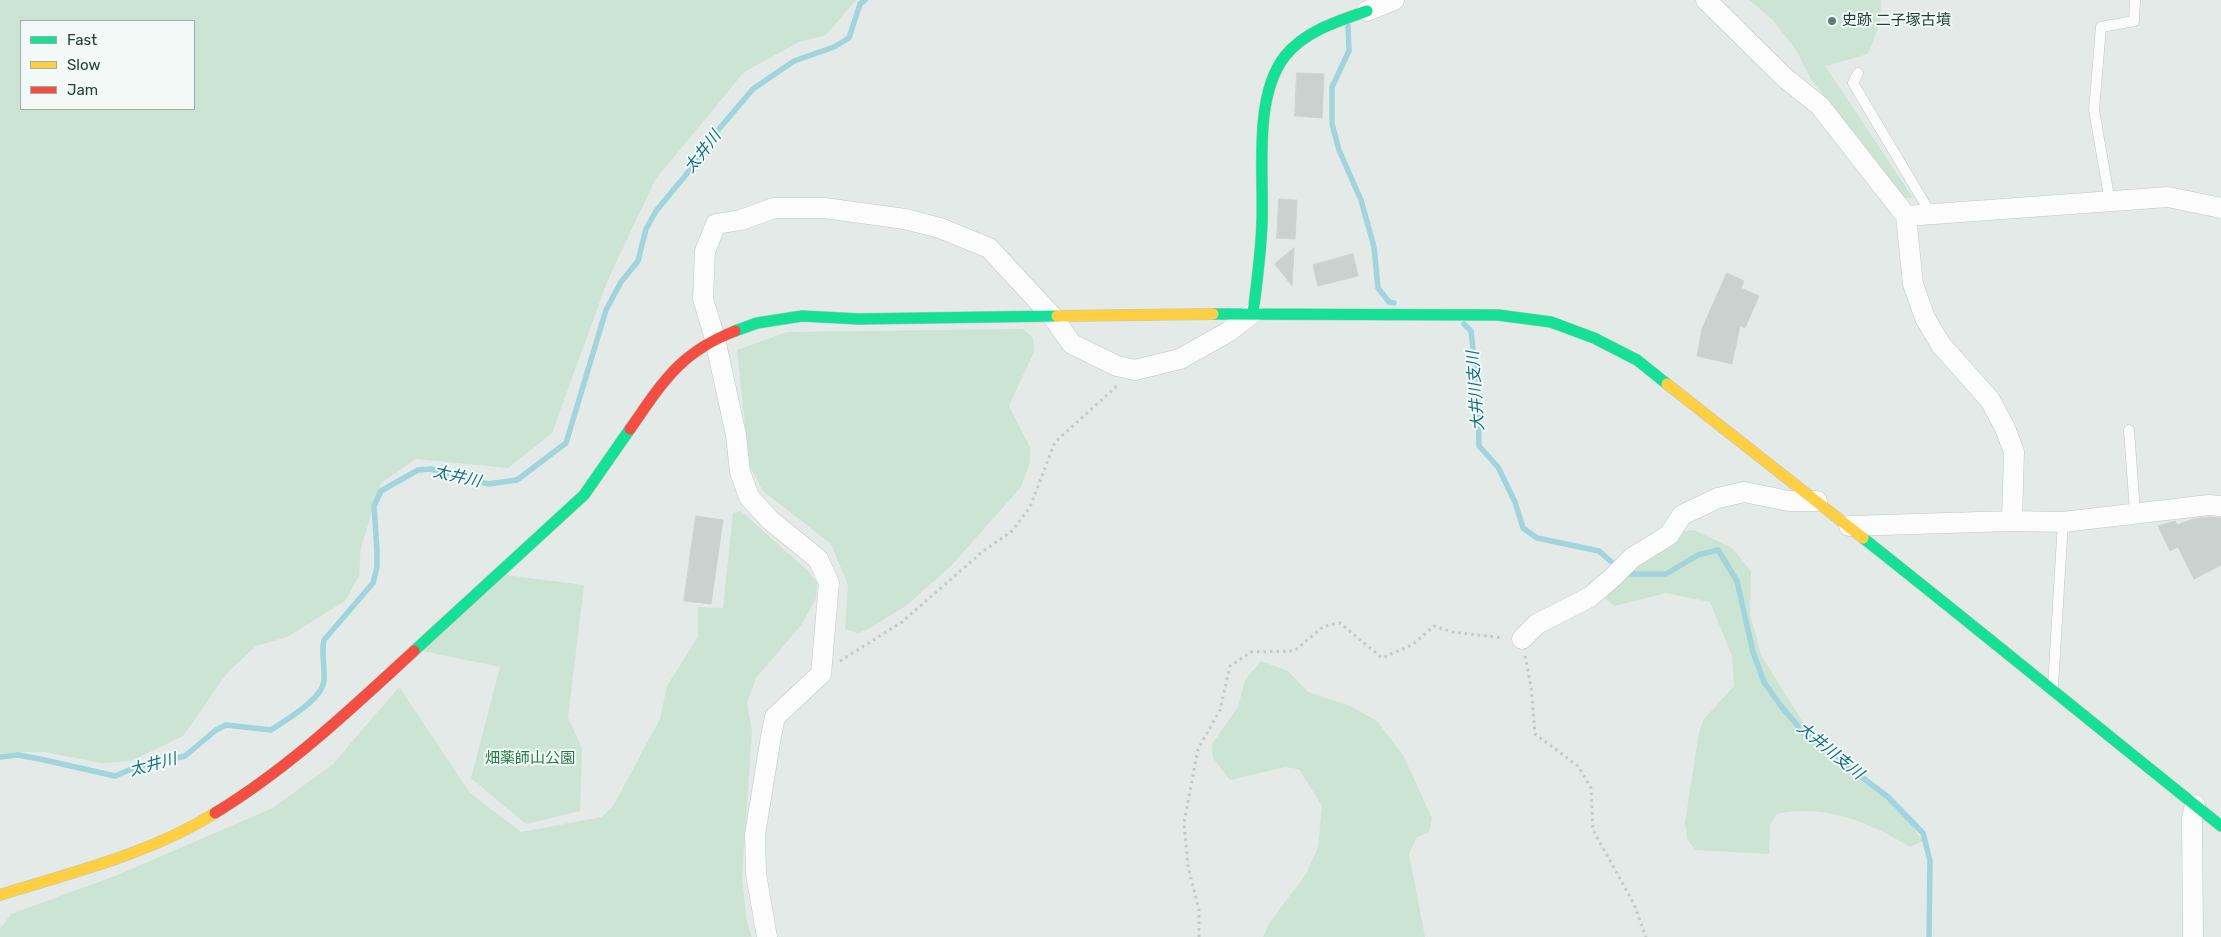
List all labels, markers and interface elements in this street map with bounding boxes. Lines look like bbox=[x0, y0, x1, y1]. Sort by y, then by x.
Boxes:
place label: 史跡 二子塚古墳 bbox=[1842, 12, 1951, 30]
marker: 史跡 二子塚古墳 bbox=[1826, 15, 1838, 27]
legend bbox=[20, 20, 195, 110]
text: Fast bbox=[67, 31, 97, 49]
text: Slow bbox=[67, 56, 100, 74]
text: Jam bbox=[67, 81, 98, 99]
water label: 太井川 bbox=[681, 127, 725, 177]
water label: 大井川支川 bbox=[1464, 350, 1488, 432]
water label: 太井川 bbox=[431, 462, 483, 492]
water label: 大井川支川 bbox=[1793, 718, 1867, 784]
water label: 太井川 bbox=[127, 750, 179, 780]
park label: 畑薬師山公園 bbox=[485, 750, 575, 768]

